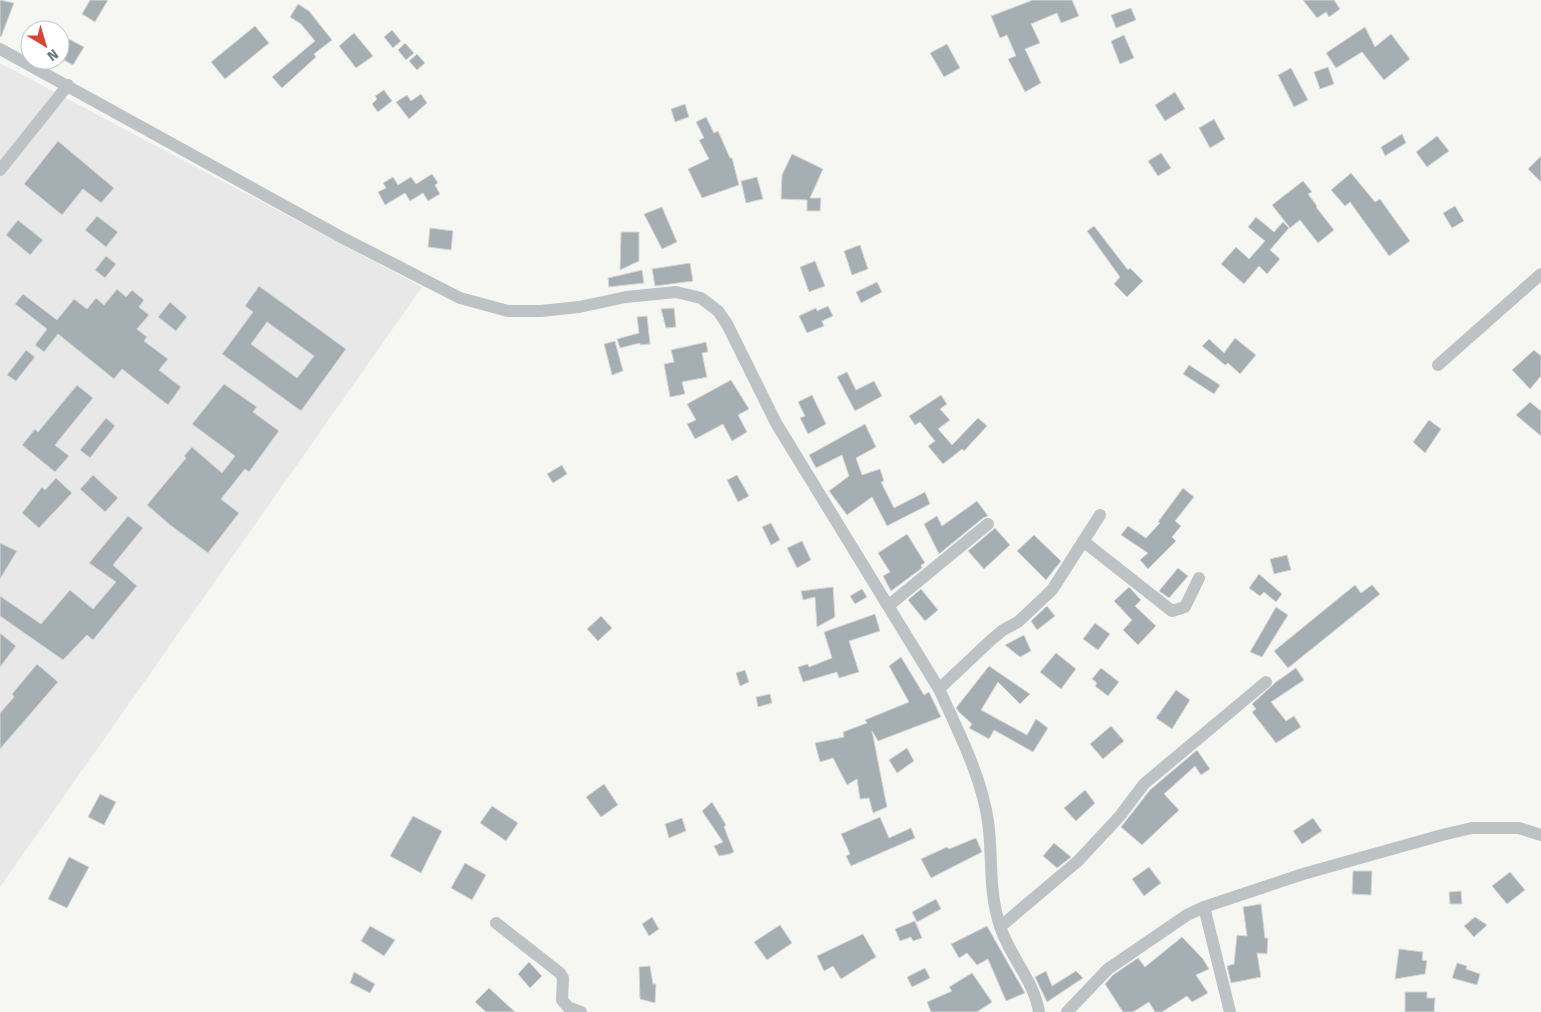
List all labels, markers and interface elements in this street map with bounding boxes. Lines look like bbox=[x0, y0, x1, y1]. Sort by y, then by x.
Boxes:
north arrow bbox=[20, 20, 70, 70]
text: N bbox=[44, 45, 62, 64]

